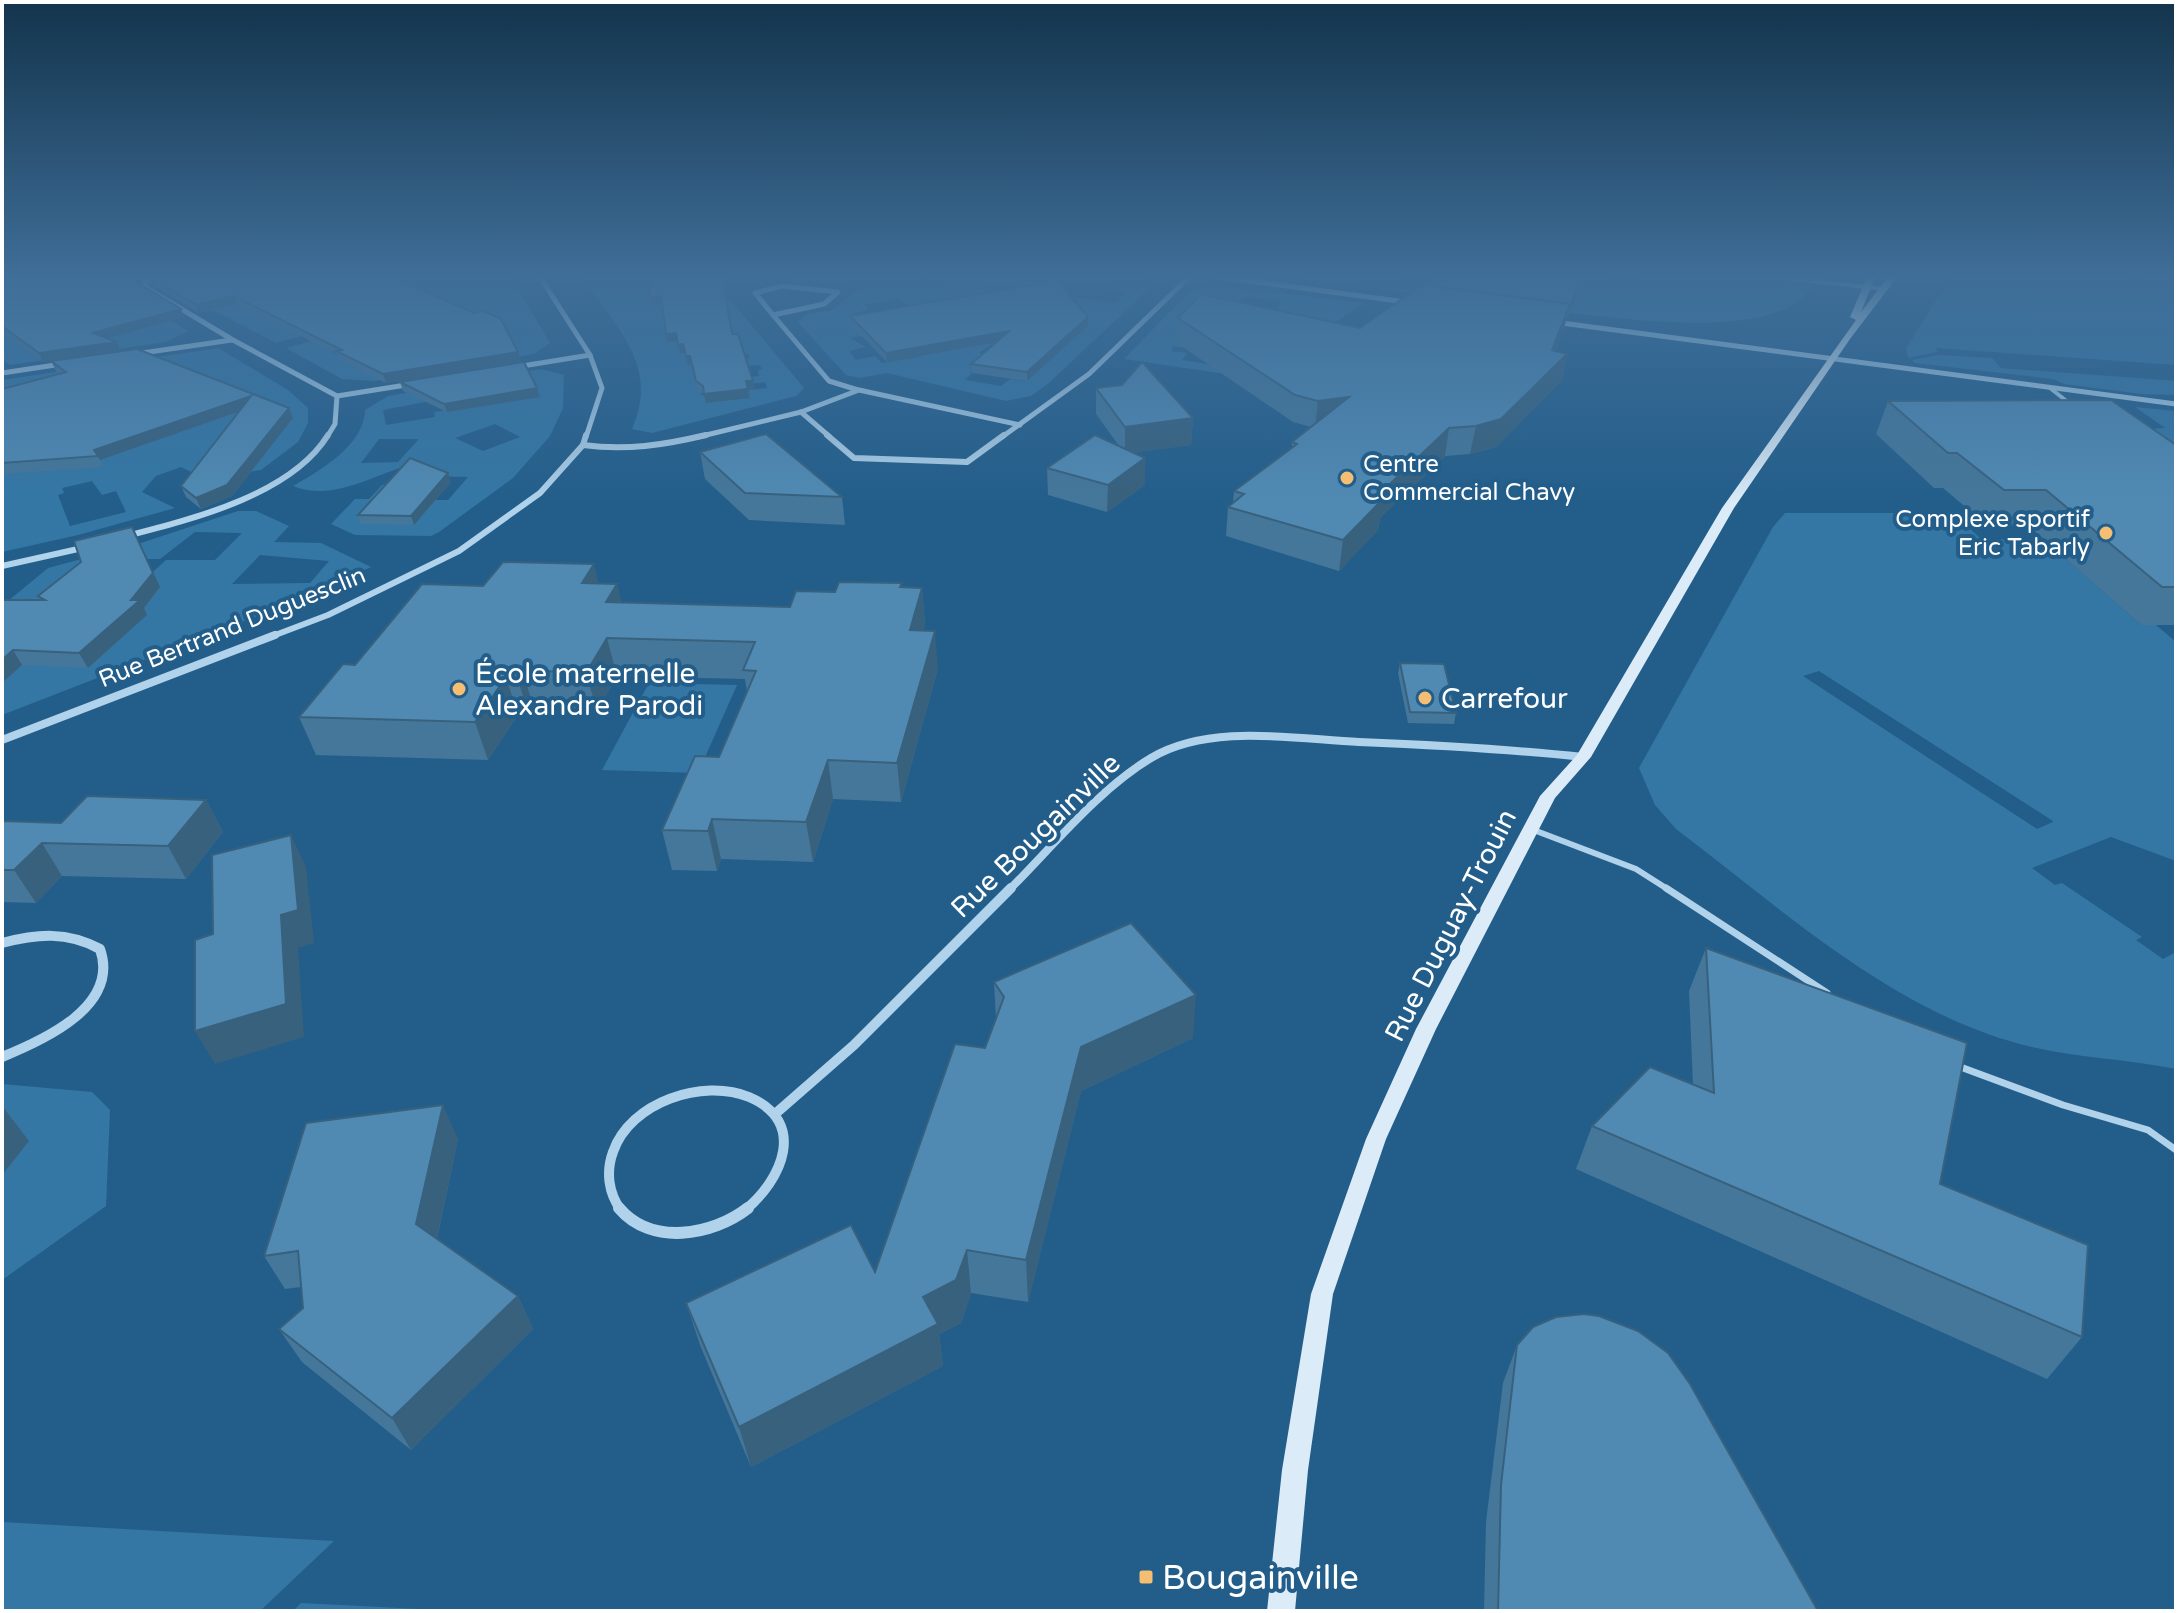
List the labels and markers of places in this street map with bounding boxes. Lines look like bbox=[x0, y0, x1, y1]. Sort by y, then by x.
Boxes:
place label: Centre Commercial Chavy bbox=[1363, 450, 1575, 507]
marker: Centre Commercial Chavy bbox=[1338, 469, 1356, 487]
place label: Complexe sportif Eric Tabarly bbox=[1895, 505, 2091, 562]
marker: Complexe sportif Eric Tabarly bbox=[2097, 524, 2115, 542]
place label: École maternelle Alexandre Parodi bbox=[475, 657, 703, 723]
marker: École maternelle Alexandre Parodi bbox=[450, 680, 468, 698]
place label: Carrefour bbox=[1441, 682, 1568, 716]
marker: Carrefour bbox=[1416, 689, 1434, 707]
place label: Bougainville bbox=[1162, 1558, 1359, 1599]
marker: Bougainville bbox=[1137, 1568, 1155, 1586]

